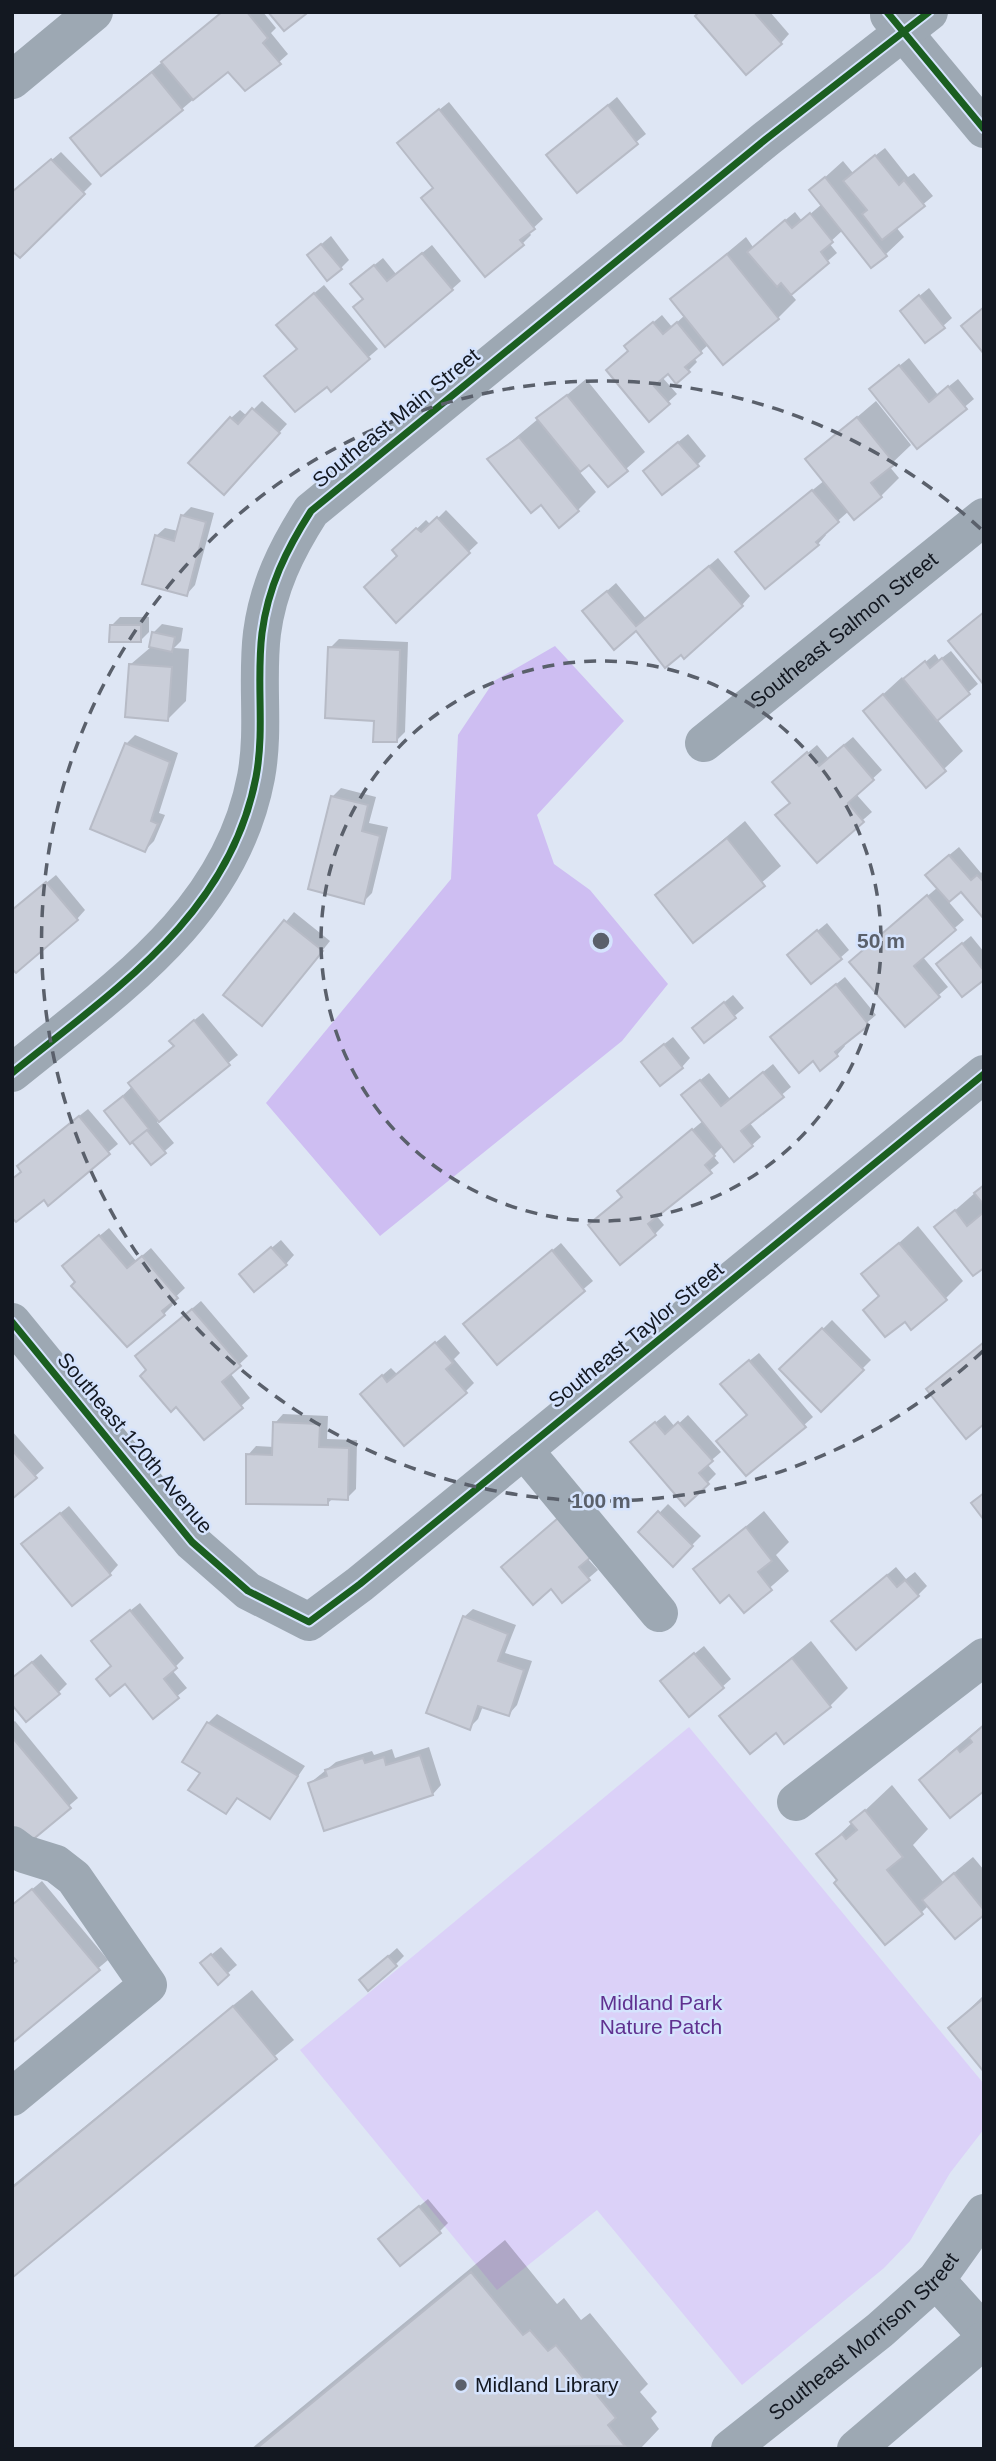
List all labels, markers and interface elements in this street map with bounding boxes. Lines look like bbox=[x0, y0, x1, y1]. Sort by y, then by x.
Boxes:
street label: Southeast Main Street bbox=[308, 343, 484, 492]
street label: Southeast Salmon Street bbox=[746, 547, 942, 712]
centre of rings bbox=[589, 929, 613, 953]
text: 50 m bbox=[857, 929, 905, 952]
street label: Southeast Taylor Street bbox=[544, 1257, 728, 1412]
street label: Southeast 120th Avenue bbox=[53, 1348, 218, 1538]
text: 100 m bbox=[571, 1489, 631, 1512]
park label: Midland Park Nature Patch bbox=[600, 1991, 723, 2038]
street label: Southeast Morrison Street bbox=[764, 2248, 963, 2425]
place label: Midland Library bbox=[475, 2373, 619, 2396]
marker: Midland Library bbox=[453, 2377, 469, 2393]

